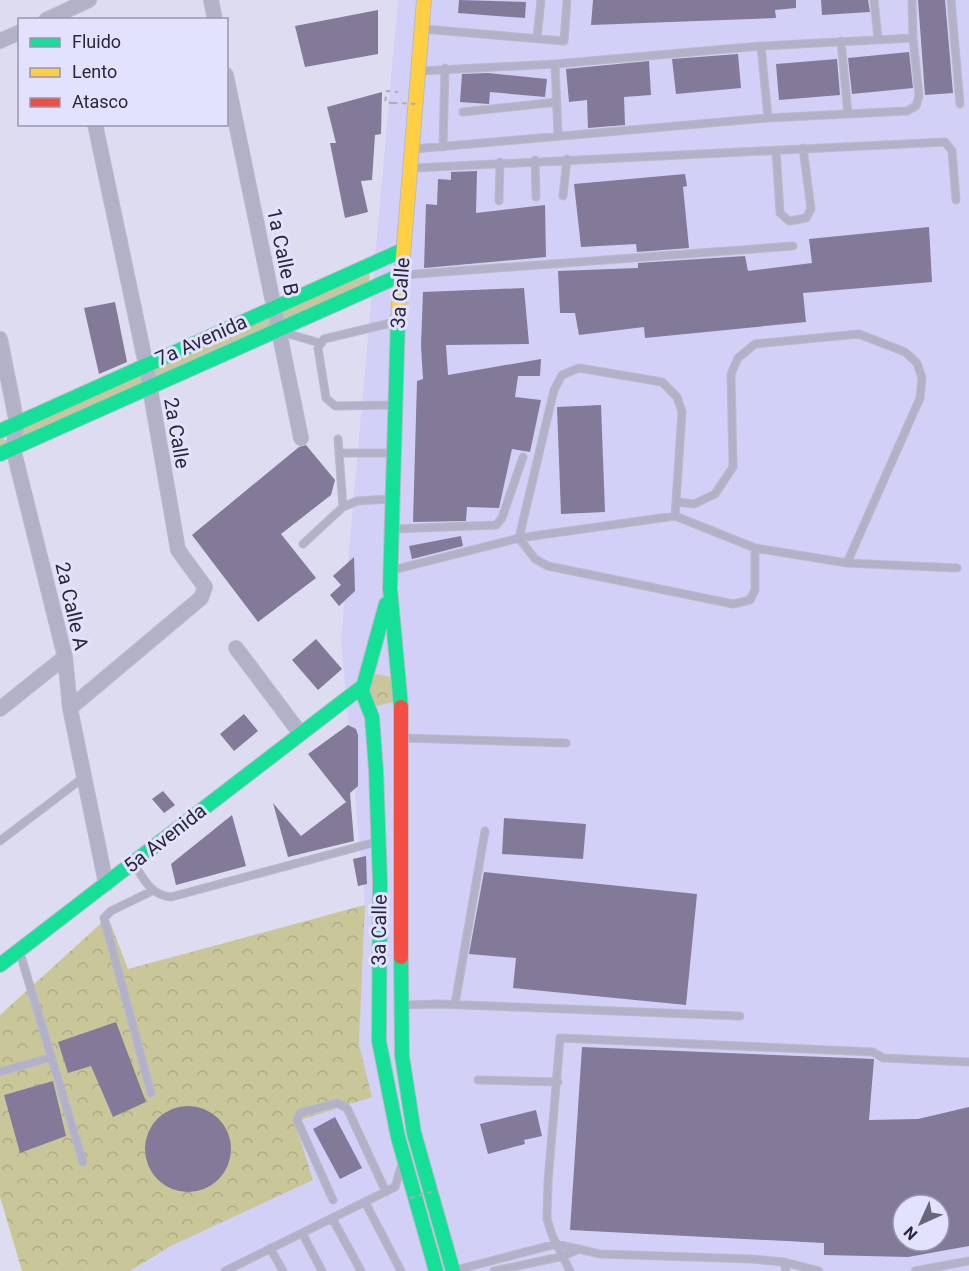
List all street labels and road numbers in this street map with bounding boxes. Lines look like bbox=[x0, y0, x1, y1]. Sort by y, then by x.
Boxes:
street label: 1a Calle B bbox=[262, 206, 304, 298]
street label: 3a Calle bbox=[386, 257, 414, 329]
street label: 7a Avenida bbox=[151, 309, 251, 371]
street label: 2a Calle bbox=[159, 396, 195, 470]
street label: 2a Calle A bbox=[50, 560, 94, 652]
street label: 5a Avenida bbox=[119, 798, 211, 878]
street label: 3a Calle bbox=[366, 894, 392, 966]

